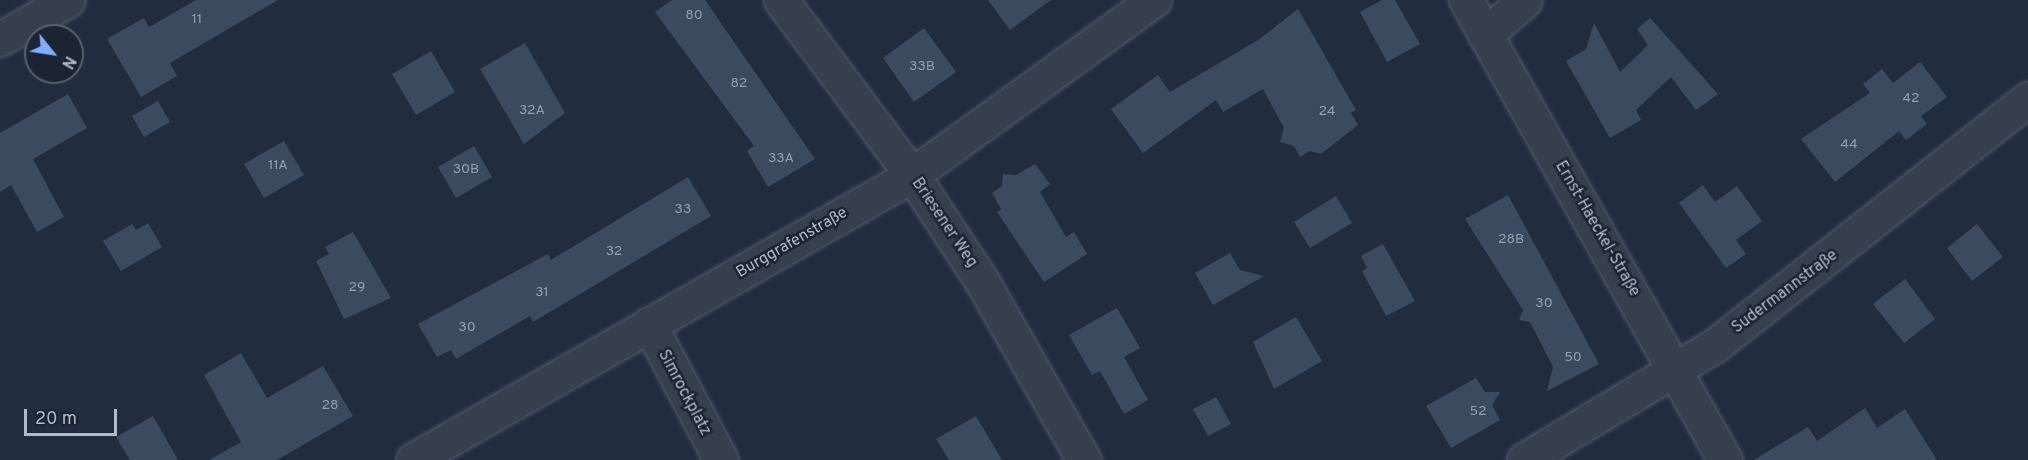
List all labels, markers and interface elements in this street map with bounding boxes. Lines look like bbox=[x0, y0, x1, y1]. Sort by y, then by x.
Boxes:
house number: 80 bbox=[685, 8, 703, 24]
house number: 11 bbox=[192, 12, 202, 28]
north arrow bbox=[24, 24, 84, 84]
text: N bbox=[56, 52, 79, 72]
house number: 33B bbox=[909, 59, 935, 75]
house number: 82 bbox=[731, 76, 747, 92]
house number: 42 bbox=[1902, 91, 1920, 107]
house number: 32A bbox=[519, 103, 545, 119]
house number: 24 bbox=[1318, 104, 1336, 120]
house number: 44 bbox=[1840, 137, 1858, 153]
house number: 33A bbox=[768, 151, 794, 167]
house number: 11A bbox=[268, 158, 288, 174]
street label: Ernst-Haeckel-Straße bbox=[1550, 158, 1644, 300]
house number: 30B bbox=[453, 162, 479, 178]
street label: Briesener Weg bbox=[907, 174, 981, 272]
house number: 33 bbox=[675, 202, 691, 218]
street label: Burggrafenstraße bbox=[733, 203, 851, 283]
house number: 28B bbox=[1498, 232, 1524, 248]
house number: 32 bbox=[606, 244, 622, 260]
street label: Sudermannstraße bbox=[1728, 246, 1842, 338]
house number: 29 bbox=[349, 280, 365, 296]
house number: 31 bbox=[535, 285, 549, 301]
house number: 30 bbox=[1535, 296, 1553, 312]
house number: 30 bbox=[458, 320, 476, 336]
street label: Simrockplatz bbox=[653, 347, 715, 439]
house number: 50 bbox=[1564, 350, 1582, 366]
scale bar bbox=[27, 397, 120, 435]
house number: 28 bbox=[321, 398, 339, 414]
house number: 52 bbox=[1469, 404, 1487, 420]
text: 20 m bbox=[35, 408, 77, 431]

